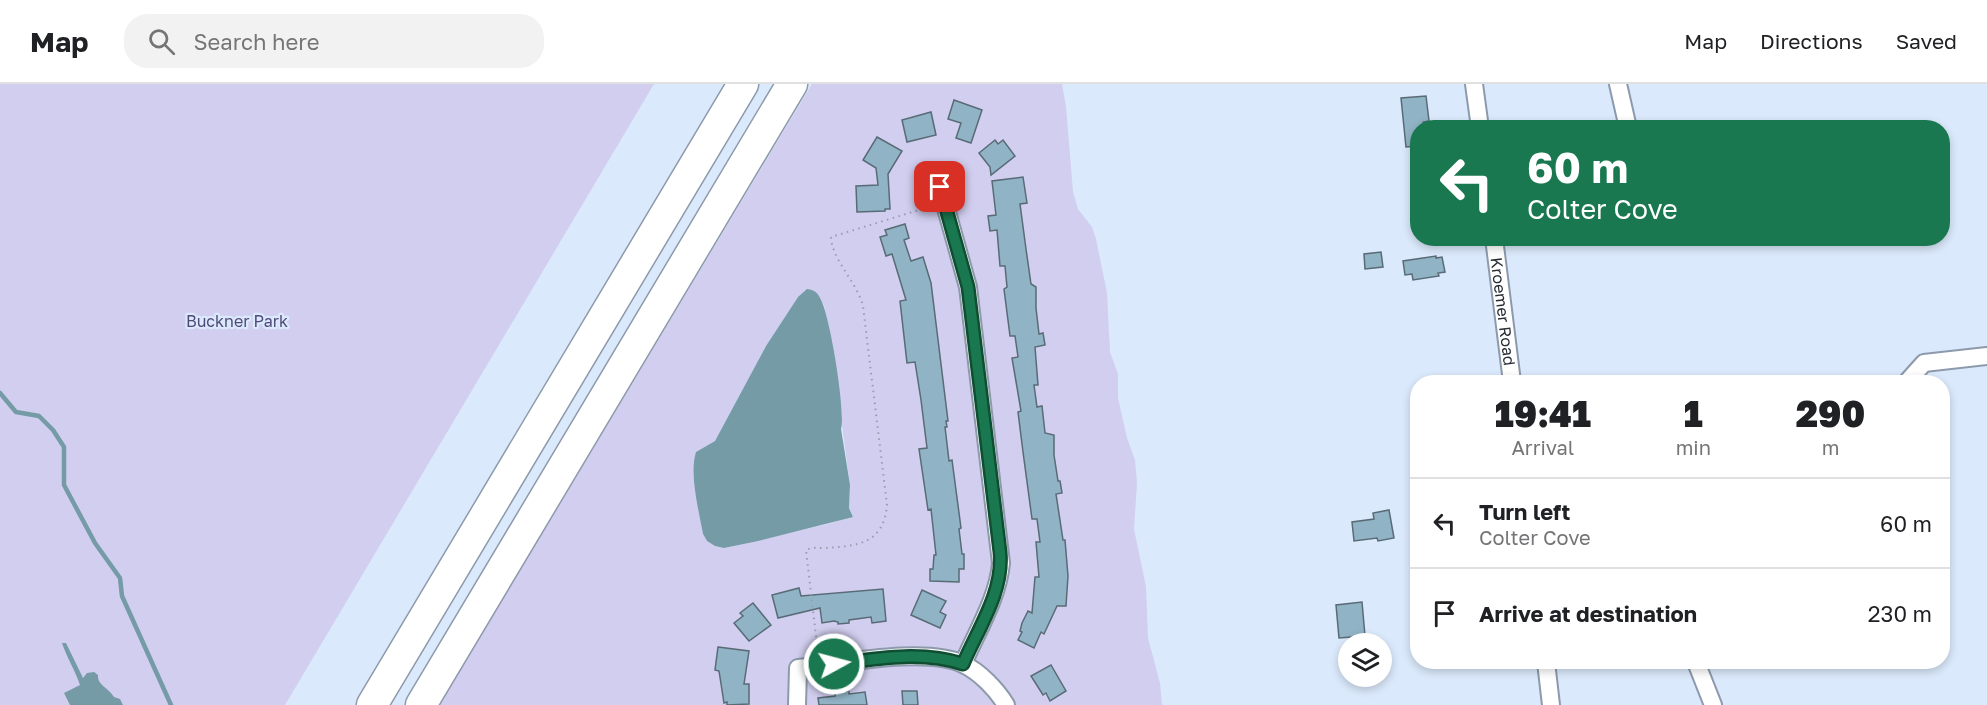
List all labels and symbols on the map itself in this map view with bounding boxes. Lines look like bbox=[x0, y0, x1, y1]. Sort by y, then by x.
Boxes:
pin bbox=[914, 161, 965, 212]
street label: Kroemer Road bbox=[1486, 256, 1520, 367]
park label: Buckner Park bbox=[186, 311, 288, 331]
position arrow bbox=[802, 632, 866, 696]

